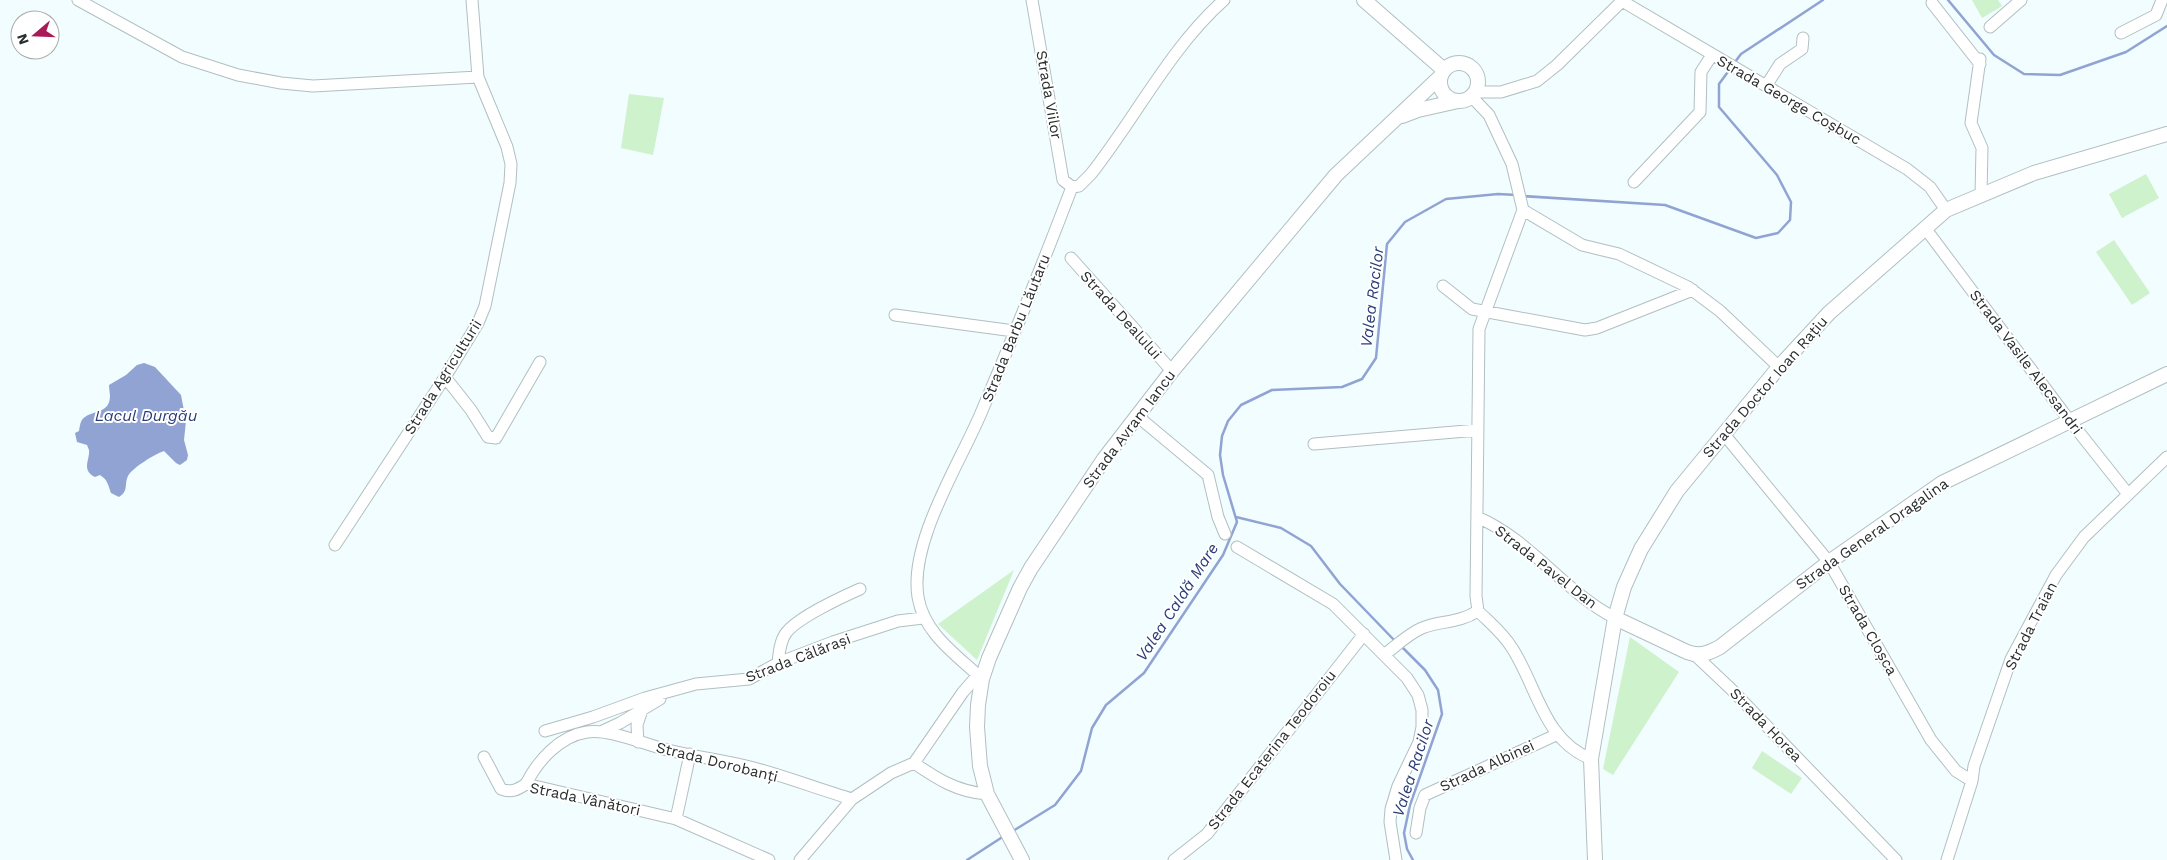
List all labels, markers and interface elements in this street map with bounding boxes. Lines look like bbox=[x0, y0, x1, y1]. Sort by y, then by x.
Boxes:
north arrow bbox=[10, 10, 60, 60]
text: N bbox=[13, 32, 32, 47]
street label: Strada Viilor bbox=[1032, 49, 1066, 141]
street label: Strada George Coșbuc bbox=[1714, 51, 1864, 149]
water label: Valea Racilor bbox=[1356, 245, 1388, 348]
street label: Strada Barbu Lăutaru bbox=[978, 251, 1054, 405]
street label: Strada Dealului bbox=[1077, 267, 1165, 363]
street label: Strada Vasile Alecsandri bbox=[1966, 286, 2086, 438]
street label: Strada Doctor Ioan Rațiu bbox=[1699, 313, 1831, 461]
street label: Strada Agriculturii bbox=[400, 316, 486, 438]
street label: Strada Avram Iancu bbox=[1079, 366, 1179, 492]
water label: Lacul Durgău bbox=[95, 406, 198, 425]
street label: Strada General Dragalina bbox=[1792, 474, 1952, 594]
street label: Strada Pavel Dan bbox=[1491, 522, 1601, 612]
water label: Valea Caldă Mare bbox=[1132, 539, 1222, 665]
street label: Strada Traian bbox=[2001, 579, 2061, 673]
street label: Strada Cloșca bbox=[1835, 581, 1901, 679]
street label: Strada Călărași bbox=[743, 630, 853, 686]
street label: Strada Ecaterina Teodoroiu bbox=[1204, 667, 1340, 833]
street label: Strada Horea bbox=[1726, 684, 1806, 766]
water label: Valea Racilor bbox=[1388, 716, 1438, 819]
street label: Strada Albinei bbox=[1437, 736, 1537, 796]
street label: Strada Dorobanți bbox=[654, 738, 780, 786]
street label: Strada Vânători bbox=[528, 778, 642, 820]

